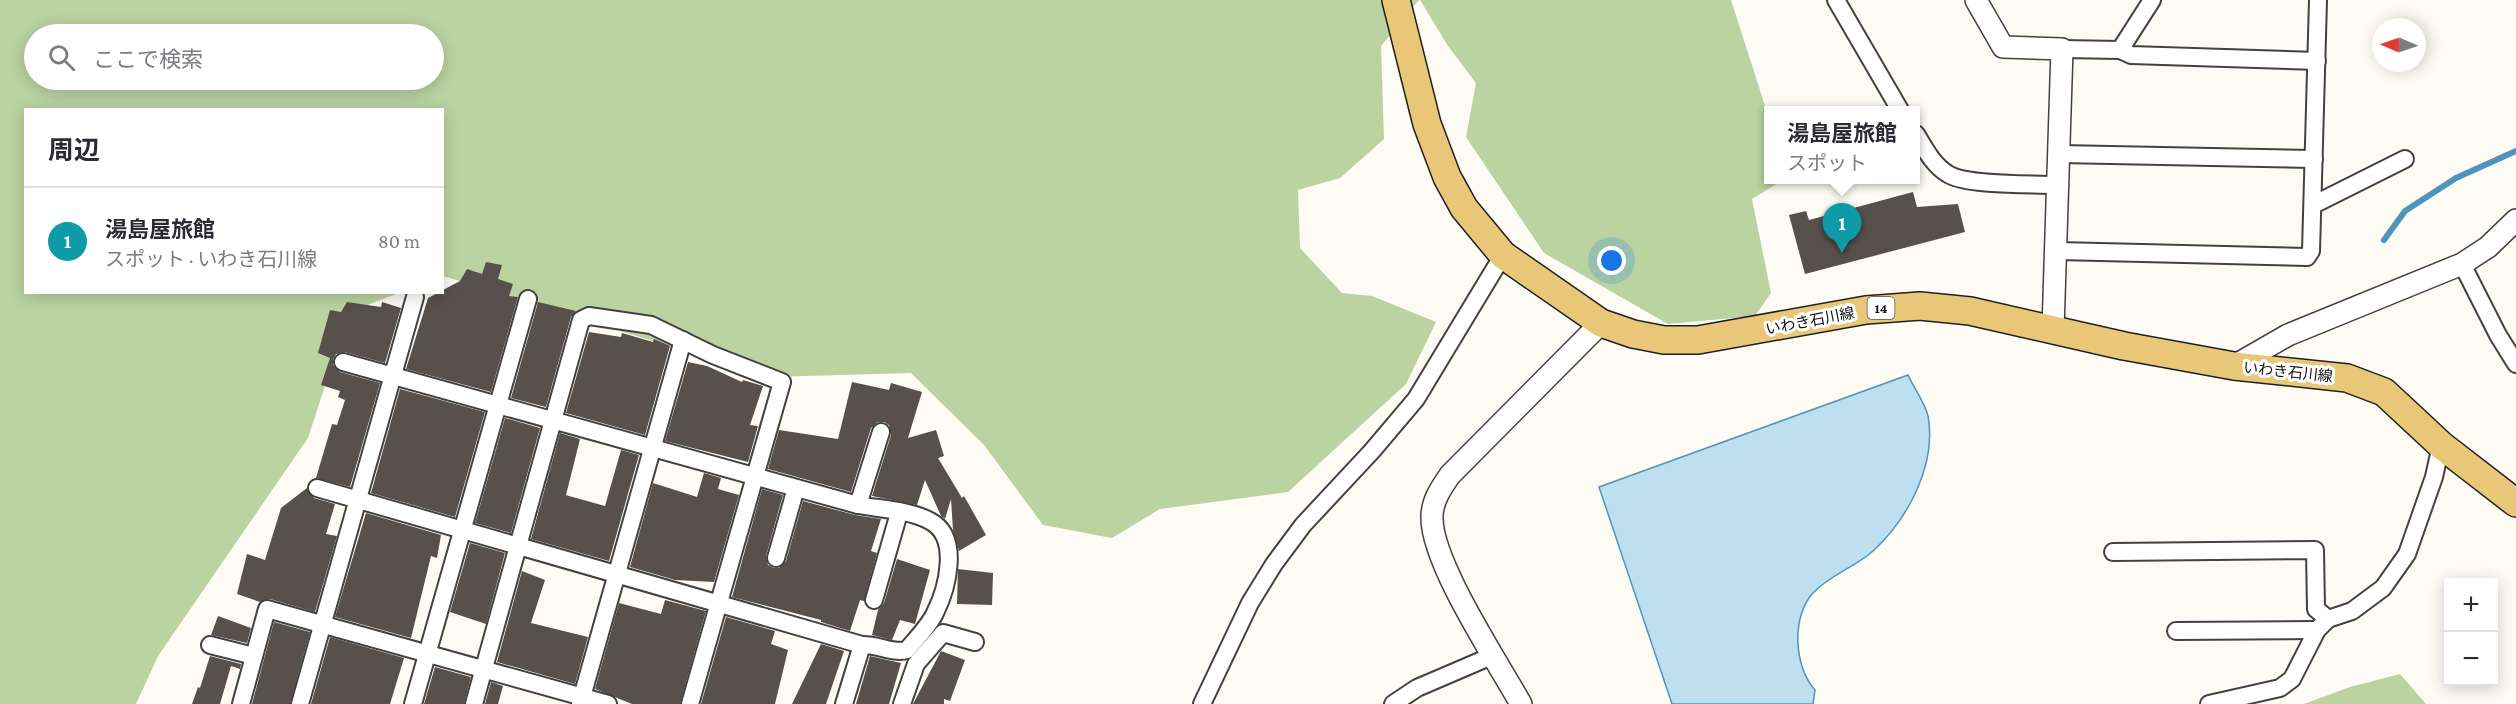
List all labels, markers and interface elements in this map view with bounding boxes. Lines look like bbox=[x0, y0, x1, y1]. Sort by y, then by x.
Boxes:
north arrow bbox=[2372, 18, 2426, 72]
search box bbox=[24, 24, 444, 90]
icon: search bbox=[45, 41, 78, 74]
text: ここで検索 bbox=[93, 47, 203, 72]
popup bbox=[1764, 106, 1920, 184]
text: 湯島屋旅館 bbox=[1787, 121, 1897, 146]
text: 周辺 bbox=[48, 136, 100, 165]
text: スポット bbox=[1787, 152, 1867, 174]
pin: 1 bbox=[1822, 204, 1862, 253]
text: 湯島屋旅館 bbox=[105, 217, 215, 242]
text: 1 bbox=[64, 230, 71, 252]
text: 80 m bbox=[378, 230, 420, 252]
your location bbox=[1597, 246, 1626, 275]
text: スポット · いわき石川線 bbox=[105, 248, 317, 270]
road number: 14 bbox=[1868, 297, 1894, 319]
street label: いわき石川線 bbox=[1764, 305, 1856, 337]
street label: いわき石川線 bbox=[2242, 359, 2334, 385]
map controls bbox=[2444, 578, 2498, 686]
button: + bbox=[2444, 578, 2498, 632]
button: − bbox=[2444, 632, 2498, 686]

